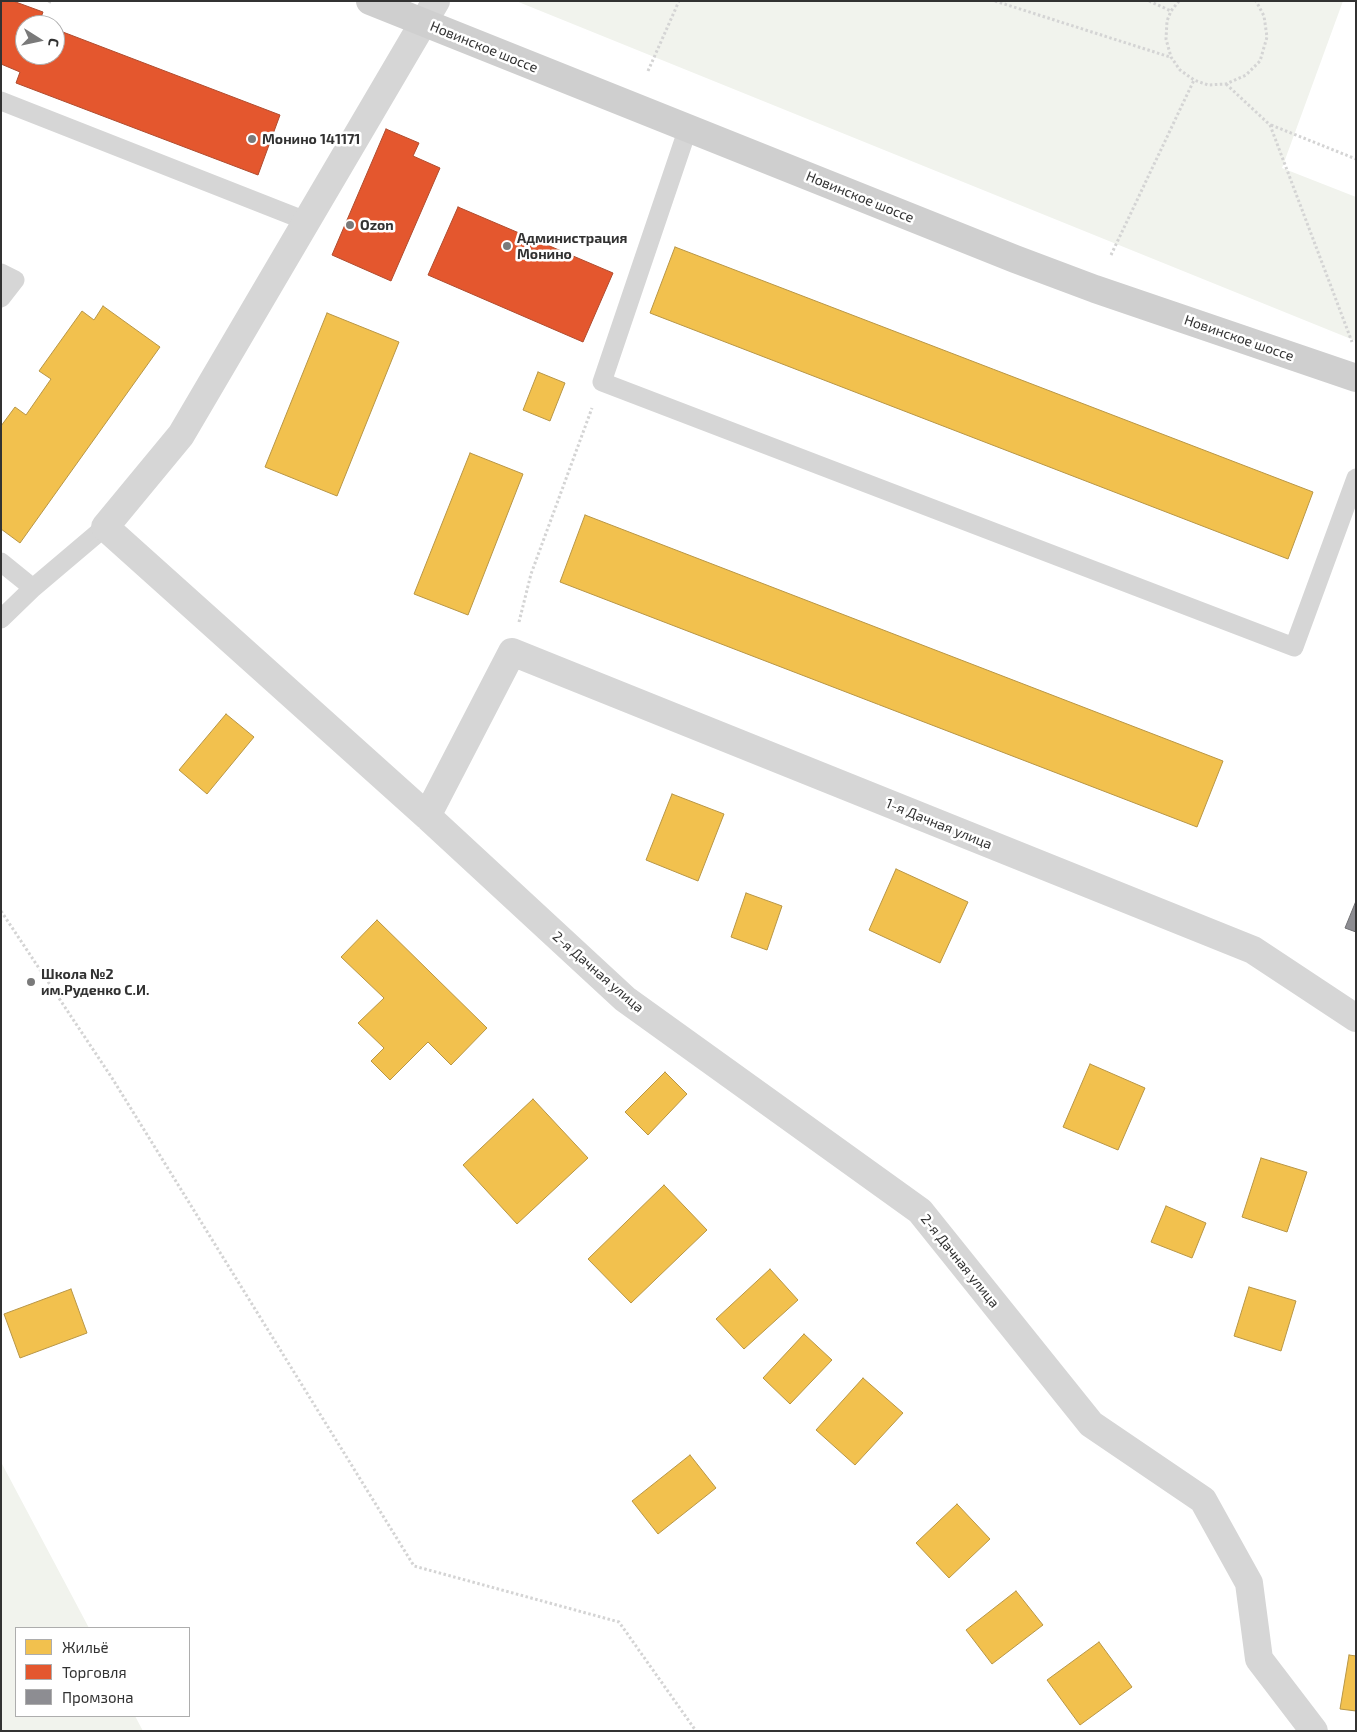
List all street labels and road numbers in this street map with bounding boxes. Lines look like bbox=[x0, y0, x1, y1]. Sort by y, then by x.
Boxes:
street label: Новинское шоссе bbox=[428, 18, 540, 76]
street label: Новинское шоссе bbox=[804, 168, 916, 226]
street label: Новинское шоссе bbox=[1182, 311, 1296, 365]
street label: 1-я Дачная улица bbox=[883, 795, 995, 853]
street label: 2-я Дачная улица bbox=[549, 928, 647, 1016]
street label: 2-я Дачная улица bbox=[917, 1211, 1003, 1311]

